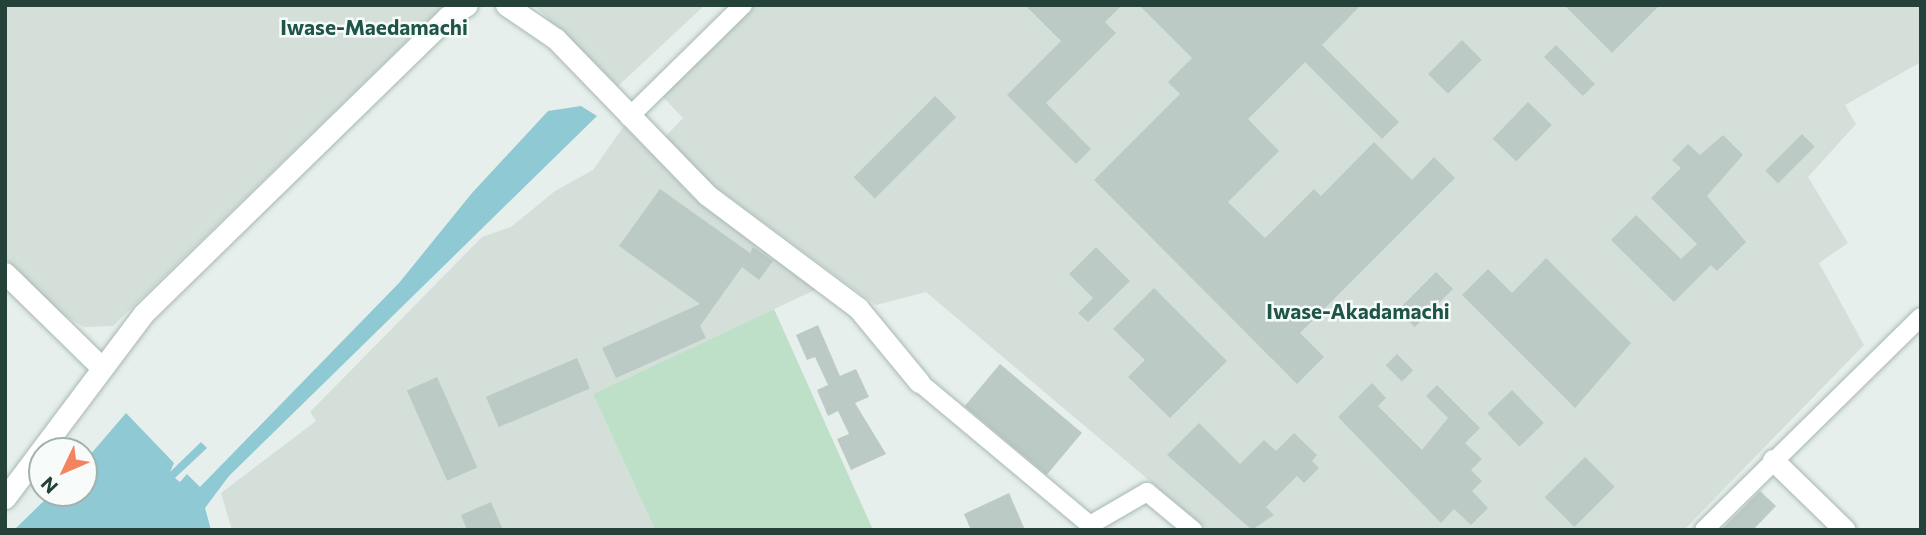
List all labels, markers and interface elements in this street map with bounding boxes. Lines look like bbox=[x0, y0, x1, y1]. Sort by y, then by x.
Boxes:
district label: Iwase-Maedamachi bbox=[280, 14, 468, 40]
district label: Iwase-Akadamachi bbox=[1266, 298, 1450, 324]
north arrow bbox=[28, 437, 98, 507]
text: N bbox=[36, 472, 62, 499]

